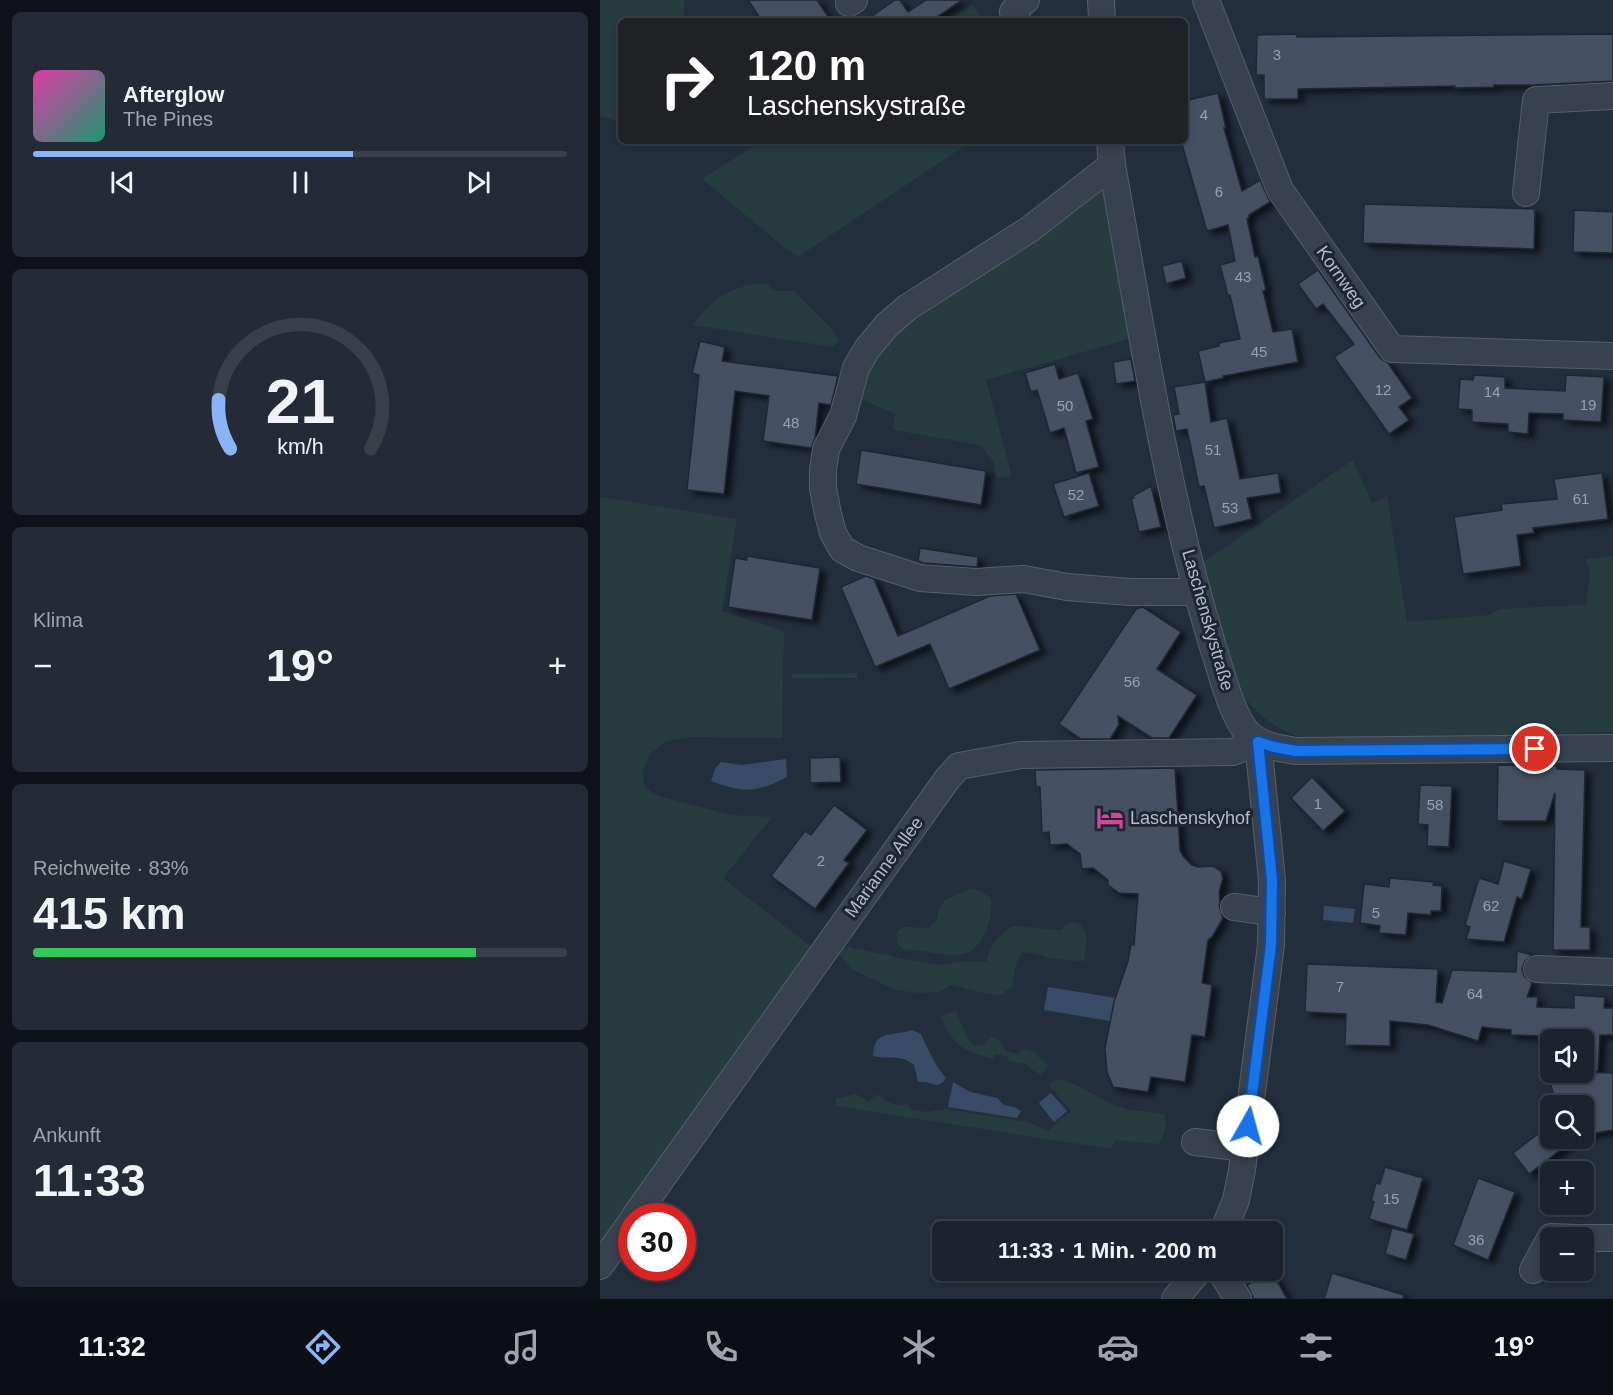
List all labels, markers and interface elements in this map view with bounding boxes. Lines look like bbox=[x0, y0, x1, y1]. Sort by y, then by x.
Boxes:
icon: right bbox=[648, 42, 726, 120]
text: 120 m bbox=[747, 42, 866, 89]
house number: 3 bbox=[1273, 46, 1281, 63]
text: Afterglow bbox=[123, 82, 224, 107]
text: Laschenskystraße bbox=[747, 91, 966, 121]
house number: 4 bbox=[1200, 106, 1208, 123]
text: The Pines bbox=[123, 108, 213, 130]
icon: previous bbox=[106, 166, 139, 199]
icon: pause bbox=[284, 166, 317, 199]
icon: next bbox=[462, 166, 495, 199]
house number: 6 bbox=[1215, 183, 1223, 200]
street label: Kornweg bbox=[1312, 242, 1370, 312]
house number: 43 bbox=[1235, 268, 1251, 285]
house number: 45 bbox=[1251, 343, 1267, 360]
text: 21 bbox=[265, 367, 335, 436]
house number: 12 bbox=[1375, 381, 1391, 398]
house number: 14 bbox=[1484, 383, 1500, 400]
house number: 19 bbox=[1580, 396, 1596, 413]
house number: 50 bbox=[1057, 397, 1073, 414]
house number: 48 bbox=[783, 414, 799, 431]
text: km/h bbox=[277, 436, 323, 460]
house number: 51 bbox=[1205, 441, 1221, 458]
house number: 52 bbox=[1068, 486, 1084, 503]
house number: 61 bbox=[1573, 490, 1589, 507]
house number: 53 bbox=[1222, 499, 1238, 516]
street label: Laschenskystraße bbox=[1178, 547, 1238, 693]
text: Klima bbox=[33, 609, 83, 631]
text: 19° bbox=[266, 640, 334, 691]
text: − bbox=[33, 647, 52, 684]
text: + bbox=[548, 647, 567, 684]
house number: 56 bbox=[1124, 673, 1140, 690]
pin bbox=[1509, 723, 1560, 774]
icon: arrive bbox=[1518, 732, 1551, 765]
house number: 1 bbox=[1314, 795, 1322, 812]
house number: 58 bbox=[1427, 796, 1443, 813]
hotel icon: Laschenskyhof bbox=[1095, 803, 1125, 833]
place label: Laschenskyhof bbox=[1130, 808, 1251, 828]
street label: Marianne Allee bbox=[841, 813, 927, 921]
house number: 2 bbox=[817, 852, 825, 869]
text: Reichweite · 83% bbox=[33, 857, 189, 879]
text: 415 km bbox=[33, 888, 186, 939]
house number: 62 bbox=[1483, 897, 1499, 914]
house number: 5 bbox=[1372, 904, 1380, 921]
house number: 7 bbox=[1336, 978, 1344, 995]
house number: 64 bbox=[1467, 985, 1483, 1002]
map controls bbox=[1540, 1029, 1594, 1281]
button: sound bbox=[1540, 1029, 1594, 1083]
position arrow bbox=[1216, 1094, 1280, 1158]
button: search bbox=[1540, 1095, 1594, 1149]
text: Ankunft bbox=[33, 1124, 101, 1146]
text: 11:33 bbox=[33, 1155, 146, 1206]
button: + bbox=[1540, 1161, 1594, 1215]
house number: 15 bbox=[1383, 1190, 1399, 1207]
speed limit sign: 30 bbox=[618, 1203, 696, 1281]
button: − bbox=[1540, 1227, 1594, 1281]
house number: 36 bbox=[1468, 1231, 1484, 1248]
text: 11:33 · 1 Min. · 200 m bbox=[998, 1238, 1217, 1263]
icon: directions bbox=[302, 1326, 344, 1368]
icon: music bbox=[501, 1326, 543, 1368]
icon: phone bbox=[700, 1326, 742, 1368]
icon: climate bbox=[898, 1326, 940, 1368]
icon: car bbox=[1097, 1326, 1139, 1368]
icon: filters bbox=[1295, 1326, 1337, 1368]
text: 11:32 bbox=[78, 1332, 146, 1362]
text: 19° bbox=[1494, 1332, 1535, 1362]

